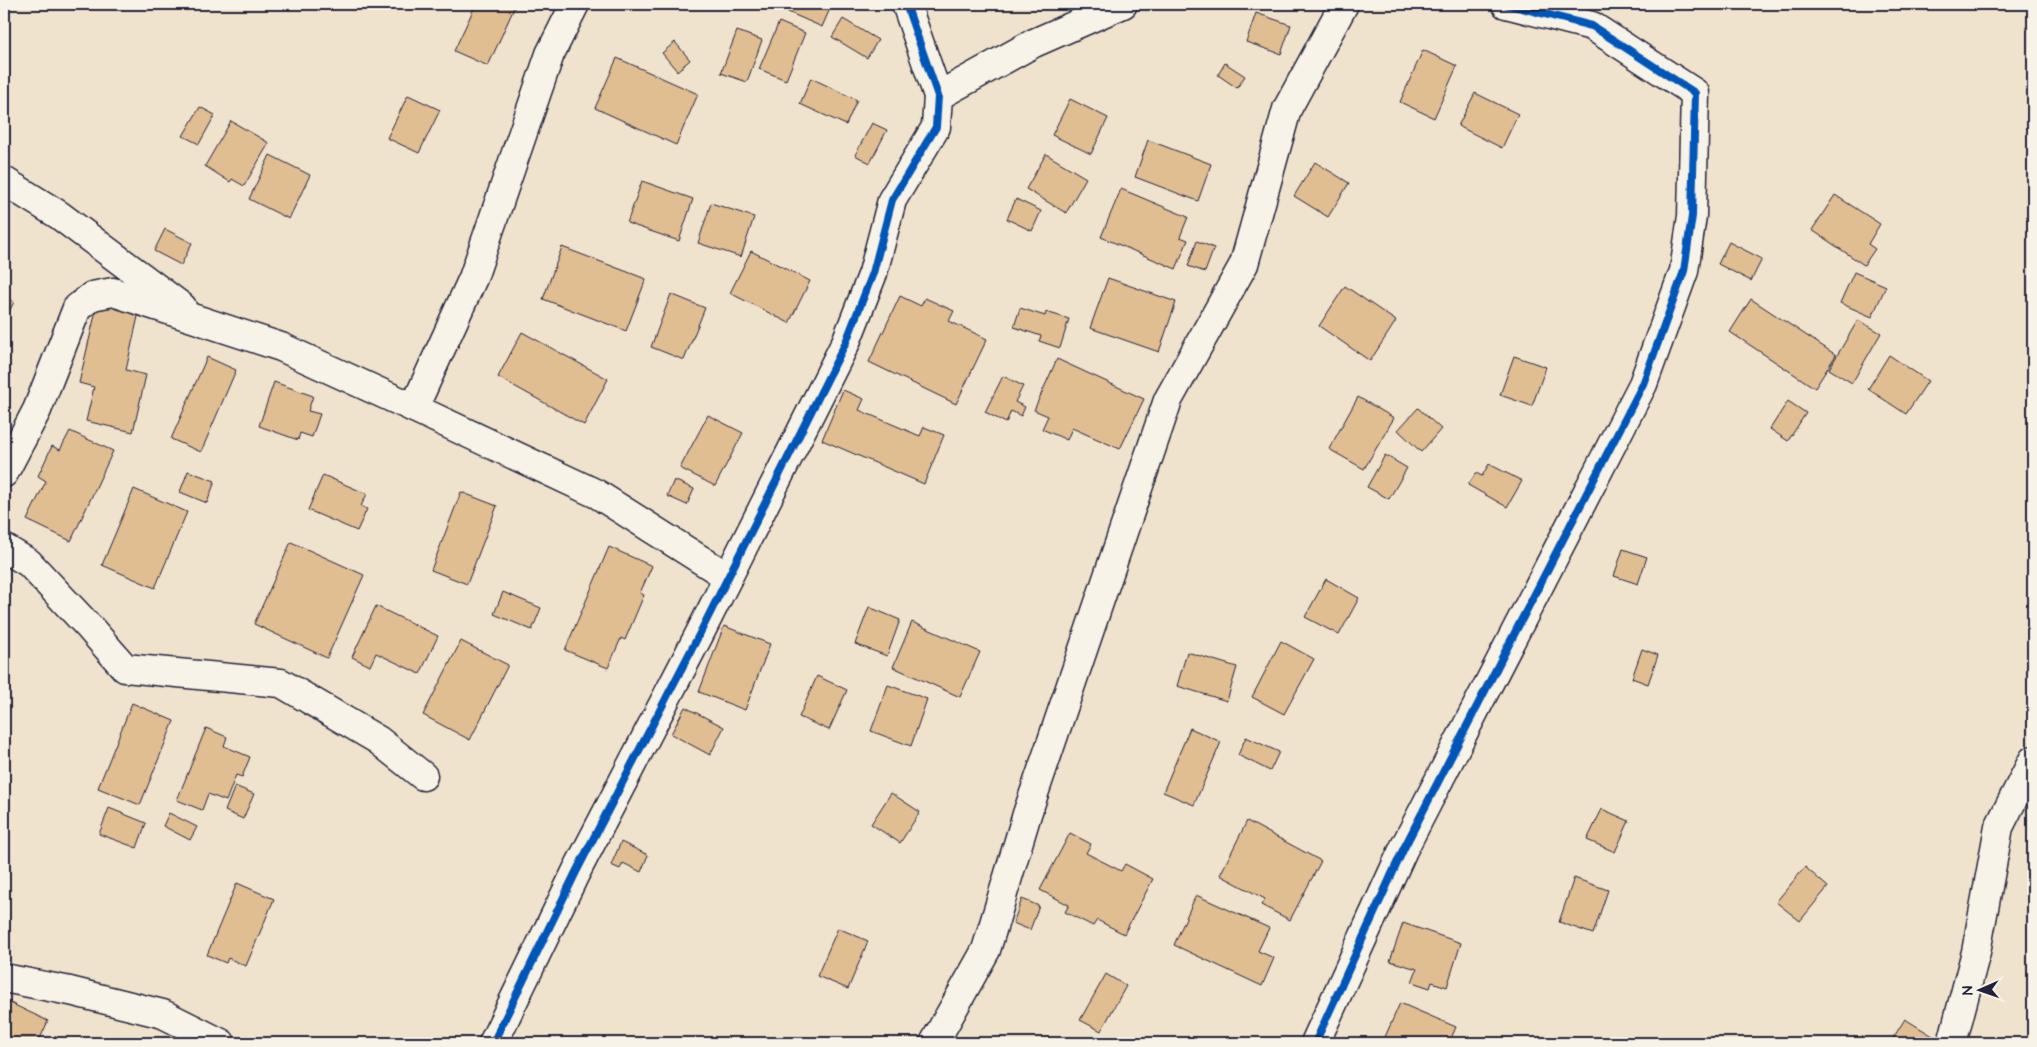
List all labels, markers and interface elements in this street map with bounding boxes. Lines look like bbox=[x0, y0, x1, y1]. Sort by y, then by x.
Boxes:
north arrow bbox=[1954, 964, 2004, 1014]
text: N bbox=[1958, 985, 1978, 995]

